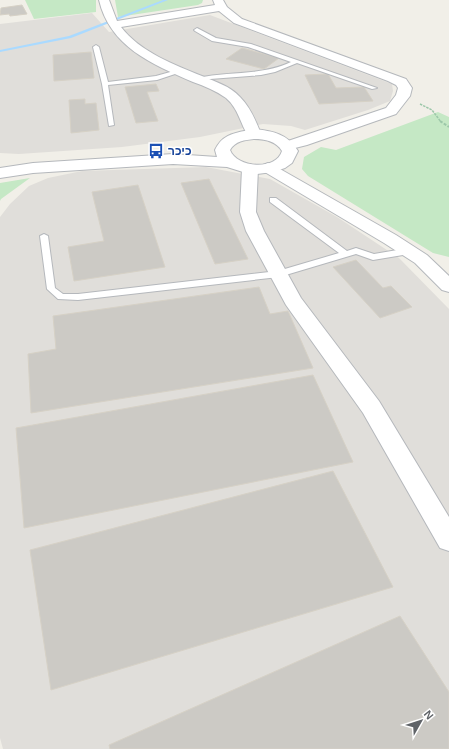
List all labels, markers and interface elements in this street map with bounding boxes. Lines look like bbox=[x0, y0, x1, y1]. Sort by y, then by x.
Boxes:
bus stop icon: כיכר bbox=[147, 142, 165, 160]
place label: כיכר bbox=[168, 144, 192, 158]
north arrow bbox=[401, 701, 441, 741]
text: N bbox=[422, 708, 436, 722]

